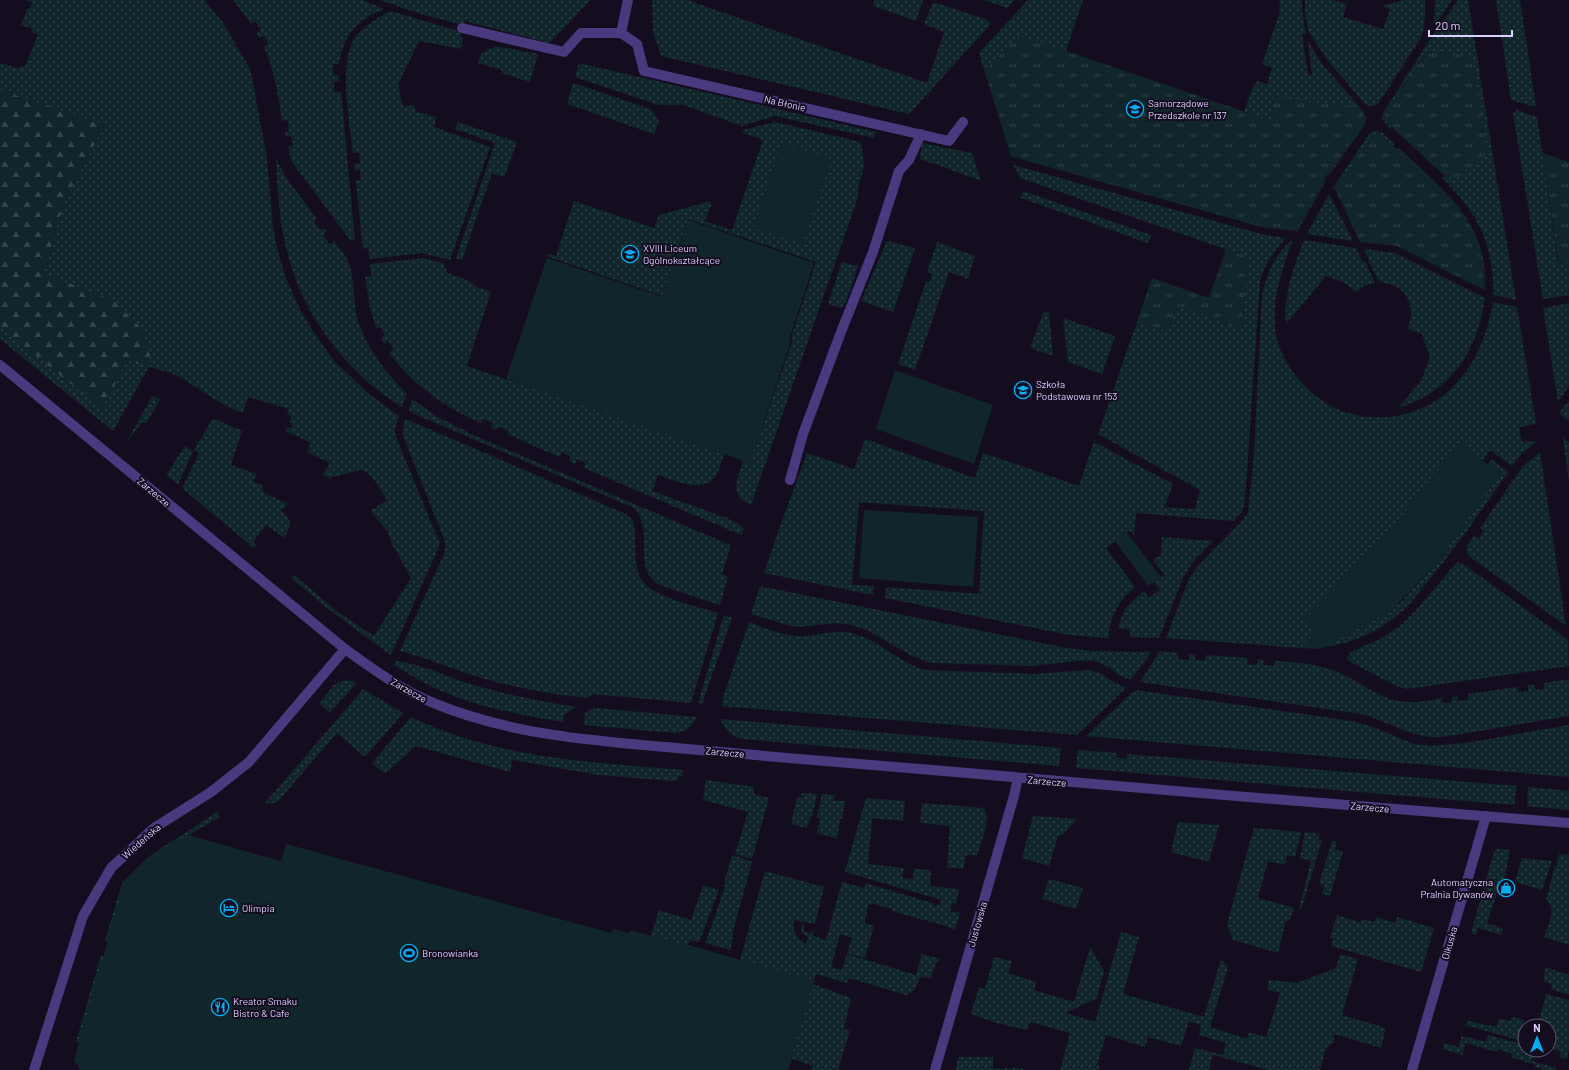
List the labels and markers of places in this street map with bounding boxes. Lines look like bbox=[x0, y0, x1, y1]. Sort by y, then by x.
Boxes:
place label: Samorządowe Przedszkole nr 137 bbox=[1148, 97, 1227, 121]
school or university icon: Samorządowe Przedszkole nr 137 bbox=[1125, 99, 1145, 119]
place label: XVIII Liceum Ogólnokształcące bbox=[643, 242, 720, 266]
school or university icon: XVIII Liceum Ogólnokształcące bbox=[620, 244, 640, 264]
place label: Szkoła Podstawowa nr 153 bbox=[1036, 378, 1117, 402]
school or university icon: Szkoła Podstawowa nr 153 bbox=[1013, 380, 1033, 400]
place label: Automatyczna Pralnia Dywanów bbox=[1420, 876, 1493, 900]
shop icon: Automatyczna Pralnia Dywanów bbox=[1496, 878, 1516, 898]
hotel icon: Olimpia bbox=[219, 898, 239, 918]
place label: Olimpia bbox=[242, 902, 275, 914]
sports icon: Bronowianka bbox=[399, 943, 419, 963]
place label: Bronowianka bbox=[422, 947, 478, 959]
place label: Kreator Smaku Bistro & Cafe bbox=[233, 995, 297, 1019]
restaurant icon: Kreator Smaku Bistro & Cafe bbox=[210, 997, 230, 1017]

